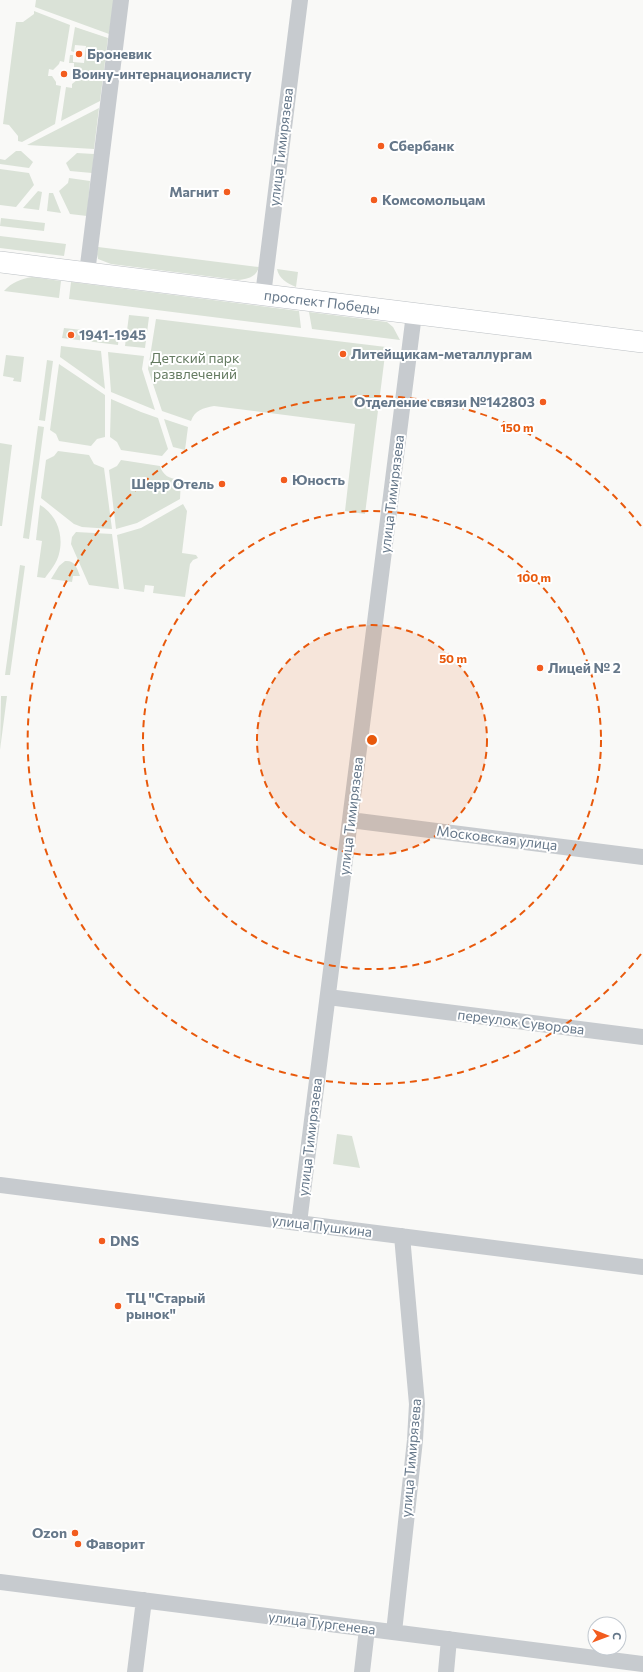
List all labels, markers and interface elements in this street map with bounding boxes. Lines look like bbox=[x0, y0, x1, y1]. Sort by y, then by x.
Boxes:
place label: Броневик bbox=[87, 45, 152, 62]
marker: Броневик bbox=[74, 49, 84, 59]
place label: Воину-интернационалисту bbox=[72, 65, 252, 82]
marker: Воину-интернационалисту bbox=[59, 69, 69, 79]
street label: улица Тимирязева bbox=[265, 87, 296, 207]
place label: Сбербанк bbox=[389, 137, 454, 154]
marker: Сбербанк bbox=[376, 141, 386, 151]
place label: Магнит bbox=[169, 183, 219, 200]
marker: Магнит bbox=[222, 187, 232, 197]
place label: Комсомольцам bbox=[382, 191, 485, 208]
marker: Комсомольцам bbox=[369, 195, 379, 205]
street label: проспект Победы bbox=[263, 286, 381, 317]
place label: 1941-1945 bbox=[79, 326, 146, 343]
marker: 1941-1945 bbox=[66, 330, 76, 340]
place label: Литейщикам-металлургам bbox=[351, 345, 532, 362]
park label: Детский парк развлечений bbox=[151, 349, 240, 382]
marker: Литейщикам-металлургам bbox=[338, 349, 348, 359]
place label: Отделение связи №142803 bbox=[354, 393, 535, 410]
marker: Отделение связи №142803 bbox=[538, 397, 548, 407]
text: 150 m bbox=[500, 420, 534, 434]
street label: улица Тимирязева bbox=[376, 434, 407, 554]
place label: Юность bbox=[292, 471, 345, 488]
place label: Шерр Отель bbox=[131, 475, 214, 492]
marker: Юность bbox=[279, 475, 289, 485]
marker: Шерр Отель bbox=[217, 479, 227, 489]
text: 100 m bbox=[517, 570, 551, 584]
text: 50 m bbox=[439, 651, 467, 665]
place label: Лицей № 2 bbox=[548, 659, 621, 676]
marker: Лицей № 2 bbox=[535, 663, 545, 673]
centre of rings bbox=[365, 733, 379, 747]
street label: улица Тимирязева bbox=[335, 756, 366, 876]
street label: Московская улица bbox=[436, 822, 558, 853]
street label: переулок Суворова bbox=[457, 1005, 585, 1038]
street label: улица Тимирязева bbox=[294, 1077, 325, 1197]
street label: улица Пушкина bbox=[271, 1211, 373, 1240]
place label: DNS bbox=[110, 1232, 139, 1249]
marker: DNS bbox=[97, 1236, 107, 1246]
place label: ТЦ "Старый рынок" bbox=[126, 1289, 205, 1322]
marker: ТЦ "Старый рынок" bbox=[113, 1301, 123, 1311]
street label: улица Тимирязева bbox=[397, 1398, 424, 1518]
place label: Ozon bbox=[32, 1524, 67, 1541]
marker: Ozon bbox=[70, 1528, 80, 1538]
place label: Фаворит bbox=[86, 1535, 145, 1552]
marker: Фаворит bbox=[73, 1539, 83, 1549]
street label: улица Тургенева bbox=[267, 1607, 377, 1638]
north arrow bbox=[587, 1616, 627, 1656]
text: С bbox=[611, 1632, 624, 1641]

